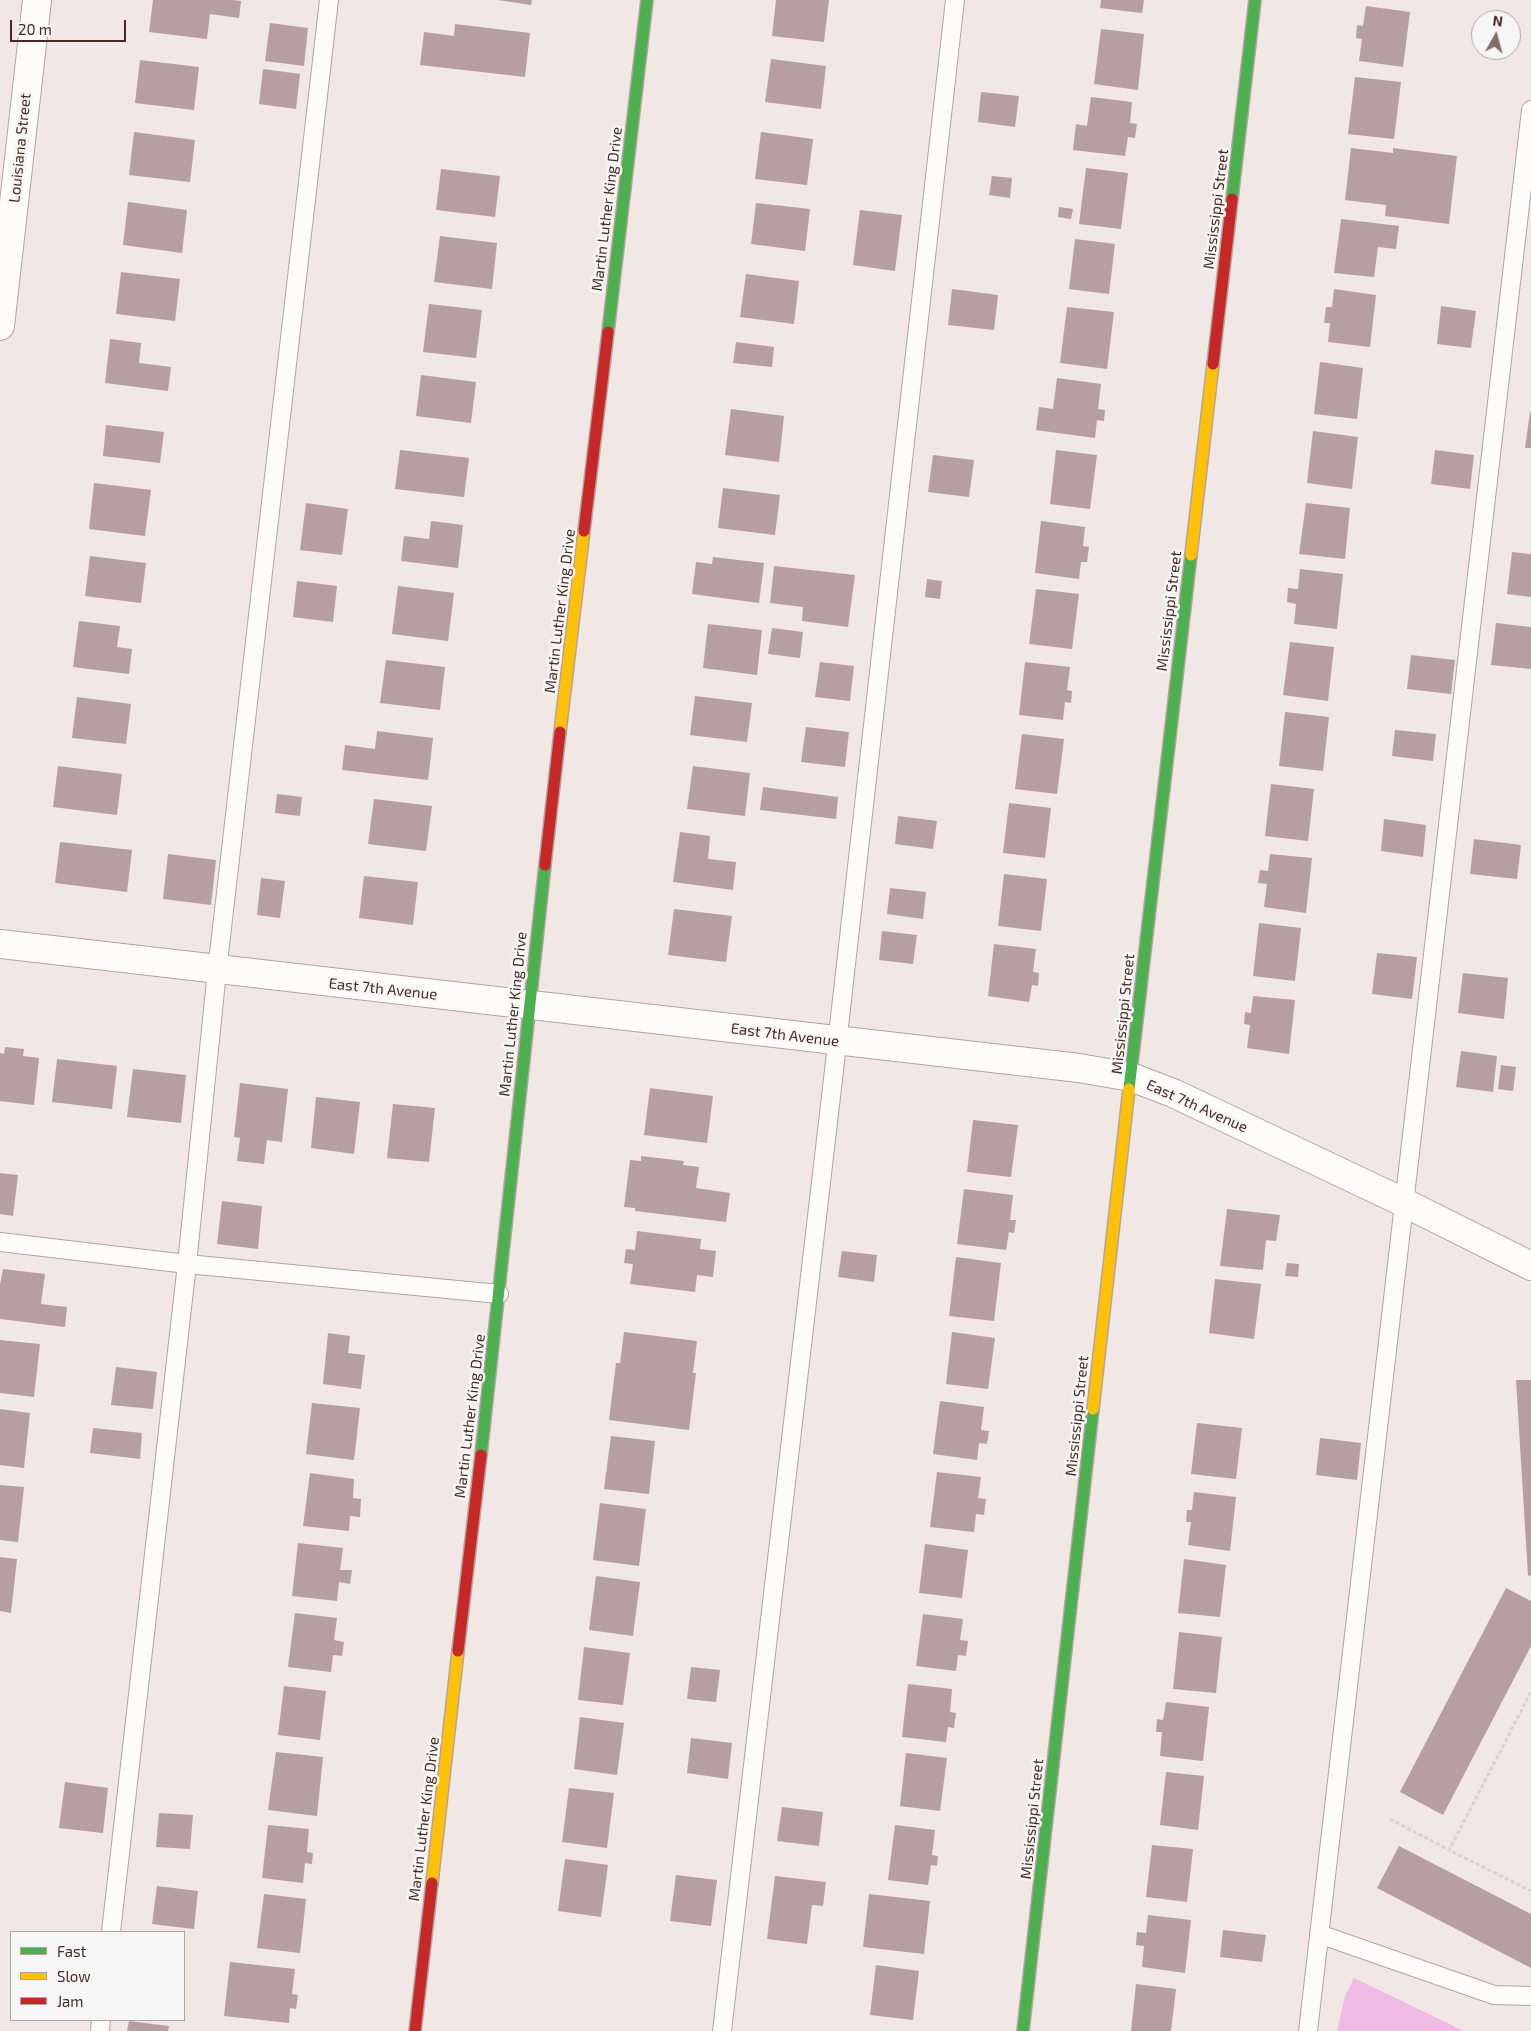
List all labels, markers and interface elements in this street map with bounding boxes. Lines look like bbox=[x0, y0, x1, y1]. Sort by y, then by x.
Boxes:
scale bar bbox=[12, 10, 129, 42]
north arrow bbox=[1471, 10, 1521, 60]
text: N bbox=[1492, 12, 1504, 30]
text: 20 m bbox=[18, 20, 52, 38]
street label: Louisiana Street bbox=[5, 92, 35, 204]
street label: Martin Luther King Drive bbox=[588, 126, 626, 292]
street label: Mississippi Street bbox=[1200, 148, 1232, 270]
street label: Martin Luther King Drive bbox=[541, 528, 579, 694]
street label: Mississippi Street bbox=[1153, 550, 1185, 672]
street label: Martin Luther King Drive bbox=[495, 931, 531, 1097]
street label: Mississippi Street bbox=[1108, 953, 1138, 1075]
street label: East 7th Avenue bbox=[328, 974, 438, 1004]
street label: East 7th Avenue bbox=[730, 1019, 840, 1051]
street label: East 7th Avenue bbox=[1144, 1076, 1250, 1136]
street label: Martin Luther King Drive bbox=[451, 1333, 489, 1499]
street label: Mississippi Street bbox=[1062, 1355, 1092, 1477]
street label: Martin Luther King Drive bbox=[405, 1736, 443, 1902]
street label: Mississippi Street bbox=[1017, 1758, 1047, 1880]
legend bbox=[10, 1931, 185, 2021]
text: Fast bbox=[57, 1942, 86, 1960]
text: Slow bbox=[57, 1967, 91, 1985]
text: Jam bbox=[57, 1992, 83, 2010]

